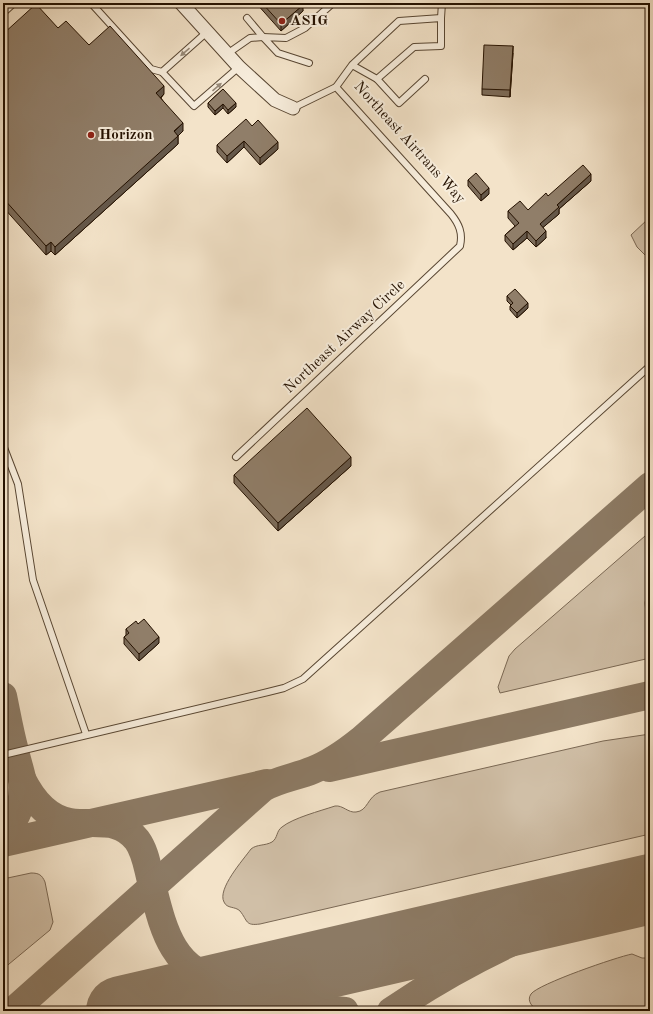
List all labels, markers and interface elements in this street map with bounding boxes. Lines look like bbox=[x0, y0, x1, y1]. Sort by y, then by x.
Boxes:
place label: ASIG bbox=[290, 14, 328, 29]
marker: ASIG bbox=[277, 16, 287, 26]
one-way arrow bbox=[180, 48, 190, 57]
street label: Northeast Airtrans Way bbox=[351, 79, 467, 207]
one-way arrow bbox=[211, 82, 222, 91]
place label: Horizon bbox=[99, 128, 153, 143]
marker: Horizon bbox=[86, 130, 96, 140]
street label: Northeast Airway Circle bbox=[282, 277, 408, 397]

